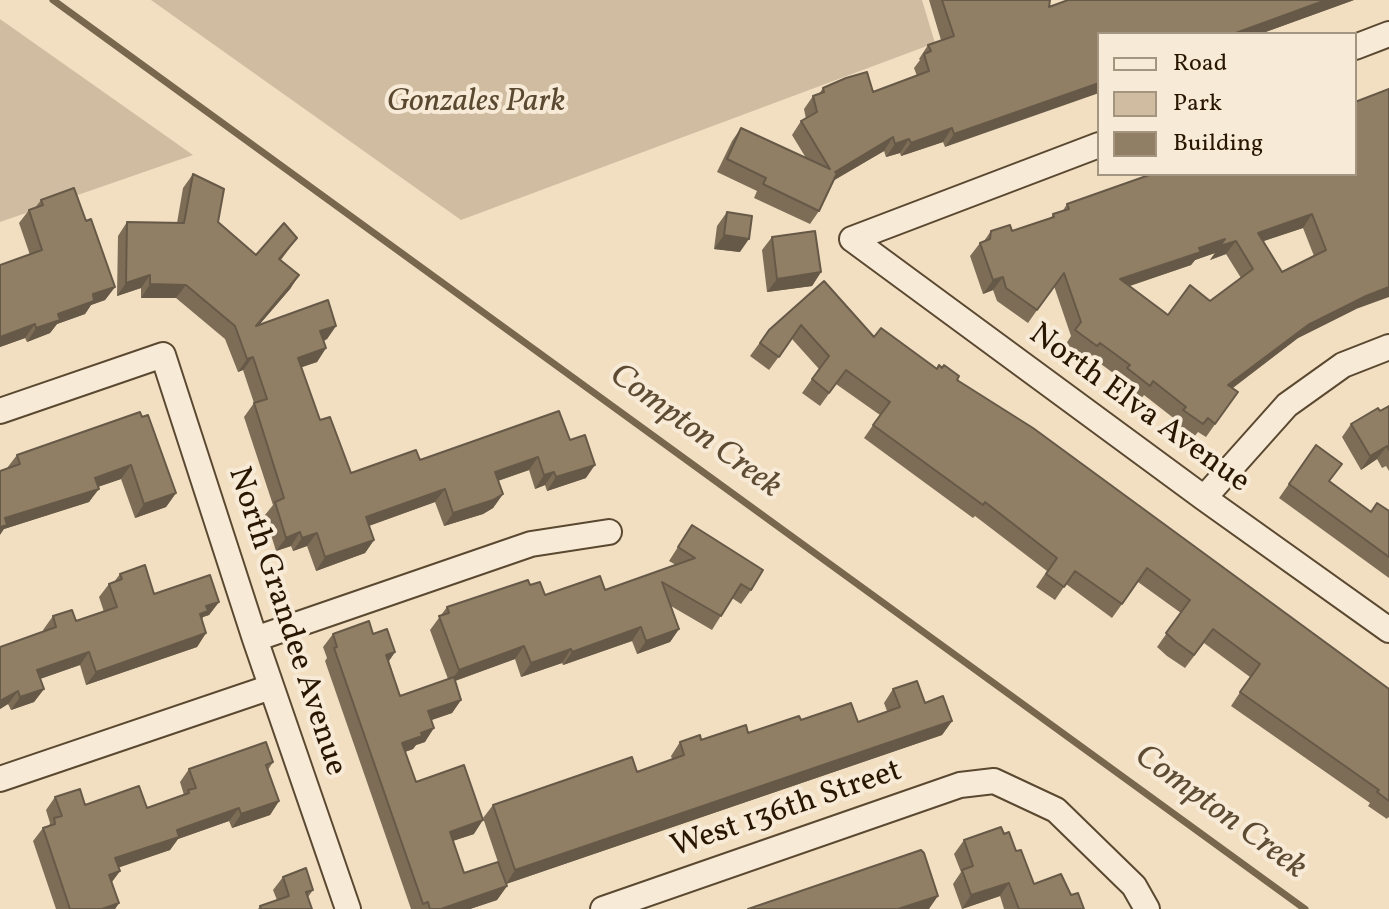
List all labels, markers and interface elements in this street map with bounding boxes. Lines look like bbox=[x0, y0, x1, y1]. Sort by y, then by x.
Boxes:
legend bbox=[1097, 32, 1357, 176]
text: Road bbox=[1173, 47, 1227, 81]
park label: Gonzales Park bbox=[387, 85, 565, 123]
text: Park bbox=[1173, 87, 1222, 121]
text: Building bbox=[1173, 127, 1263, 161]
street label: North Elva Avenue bbox=[1020, 317, 1256, 503]
water label: Compton Creek bbox=[600, 357, 788, 509]
street label: North Grandee Avenue bbox=[217, 463, 353, 781]
water label: Compton Creek bbox=[1125, 738, 1313, 890]
street label: West 136th Street bbox=[667, 754, 907, 868]

